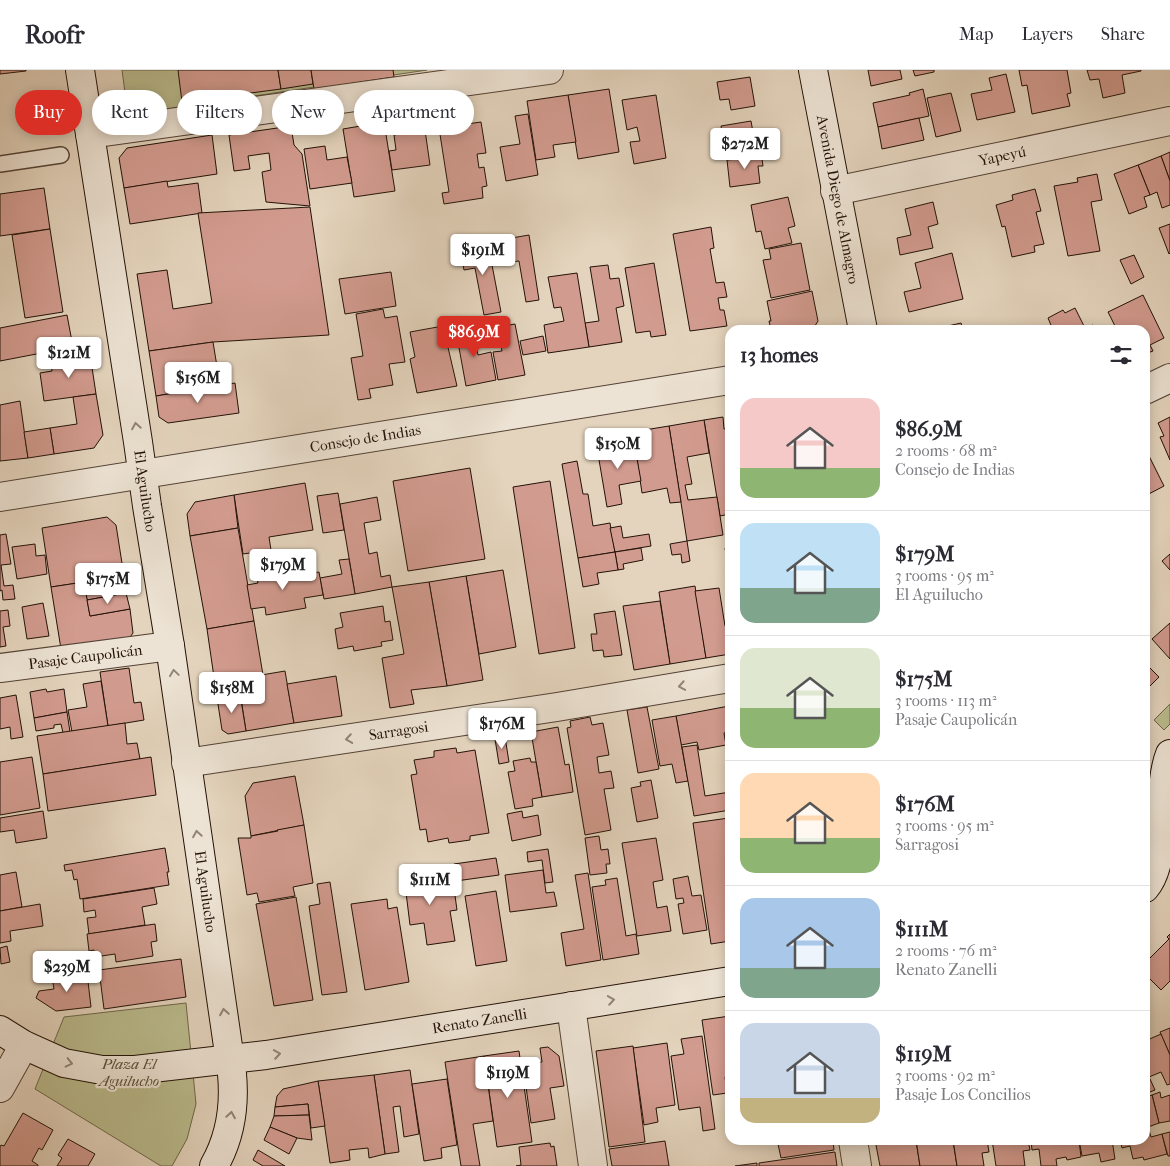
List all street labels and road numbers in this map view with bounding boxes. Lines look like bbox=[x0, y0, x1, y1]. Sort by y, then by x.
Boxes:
street label: Avenida Diego de Almagro bbox=[813, 113, 863, 286]
street label: Yapeyú bbox=[976, 142, 1028, 170]
street label: Consejo de Indias bbox=[308, 421, 423, 456]
street label: El Aguilucho bbox=[130, 449, 160, 534]
street label: Pasaje Caupolicán bbox=[27, 641, 144, 673]
street label: Sarragosi bbox=[368, 717, 430, 744]
street label: El Aguilucho bbox=[191, 849, 220, 934]
street label: Renato Zanelli bbox=[431, 1004, 529, 1037]

